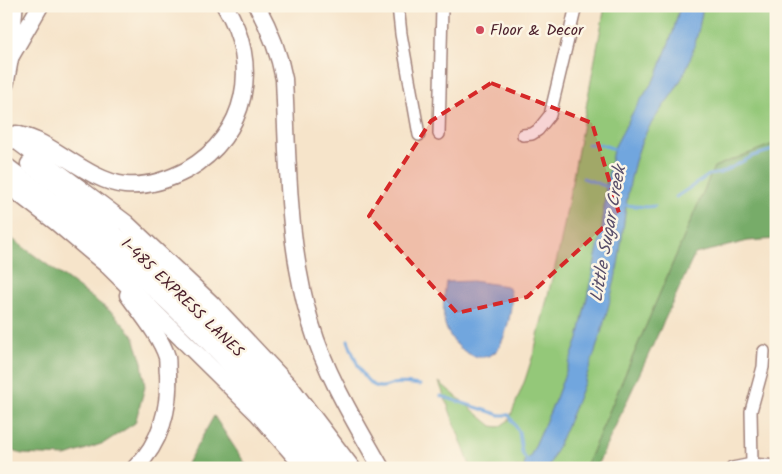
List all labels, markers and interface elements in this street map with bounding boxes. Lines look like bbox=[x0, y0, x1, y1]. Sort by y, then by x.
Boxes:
place label: Floor & Decor bbox=[490, 18, 585, 43]
marker: Floor & Decor bbox=[474, 24, 486, 36]
water label: Little Sugar Creek bbox=[583, 161, 636, 304]
street label: I-485 EXPRESS LANES bbox=[115, 232, 250, 364]

